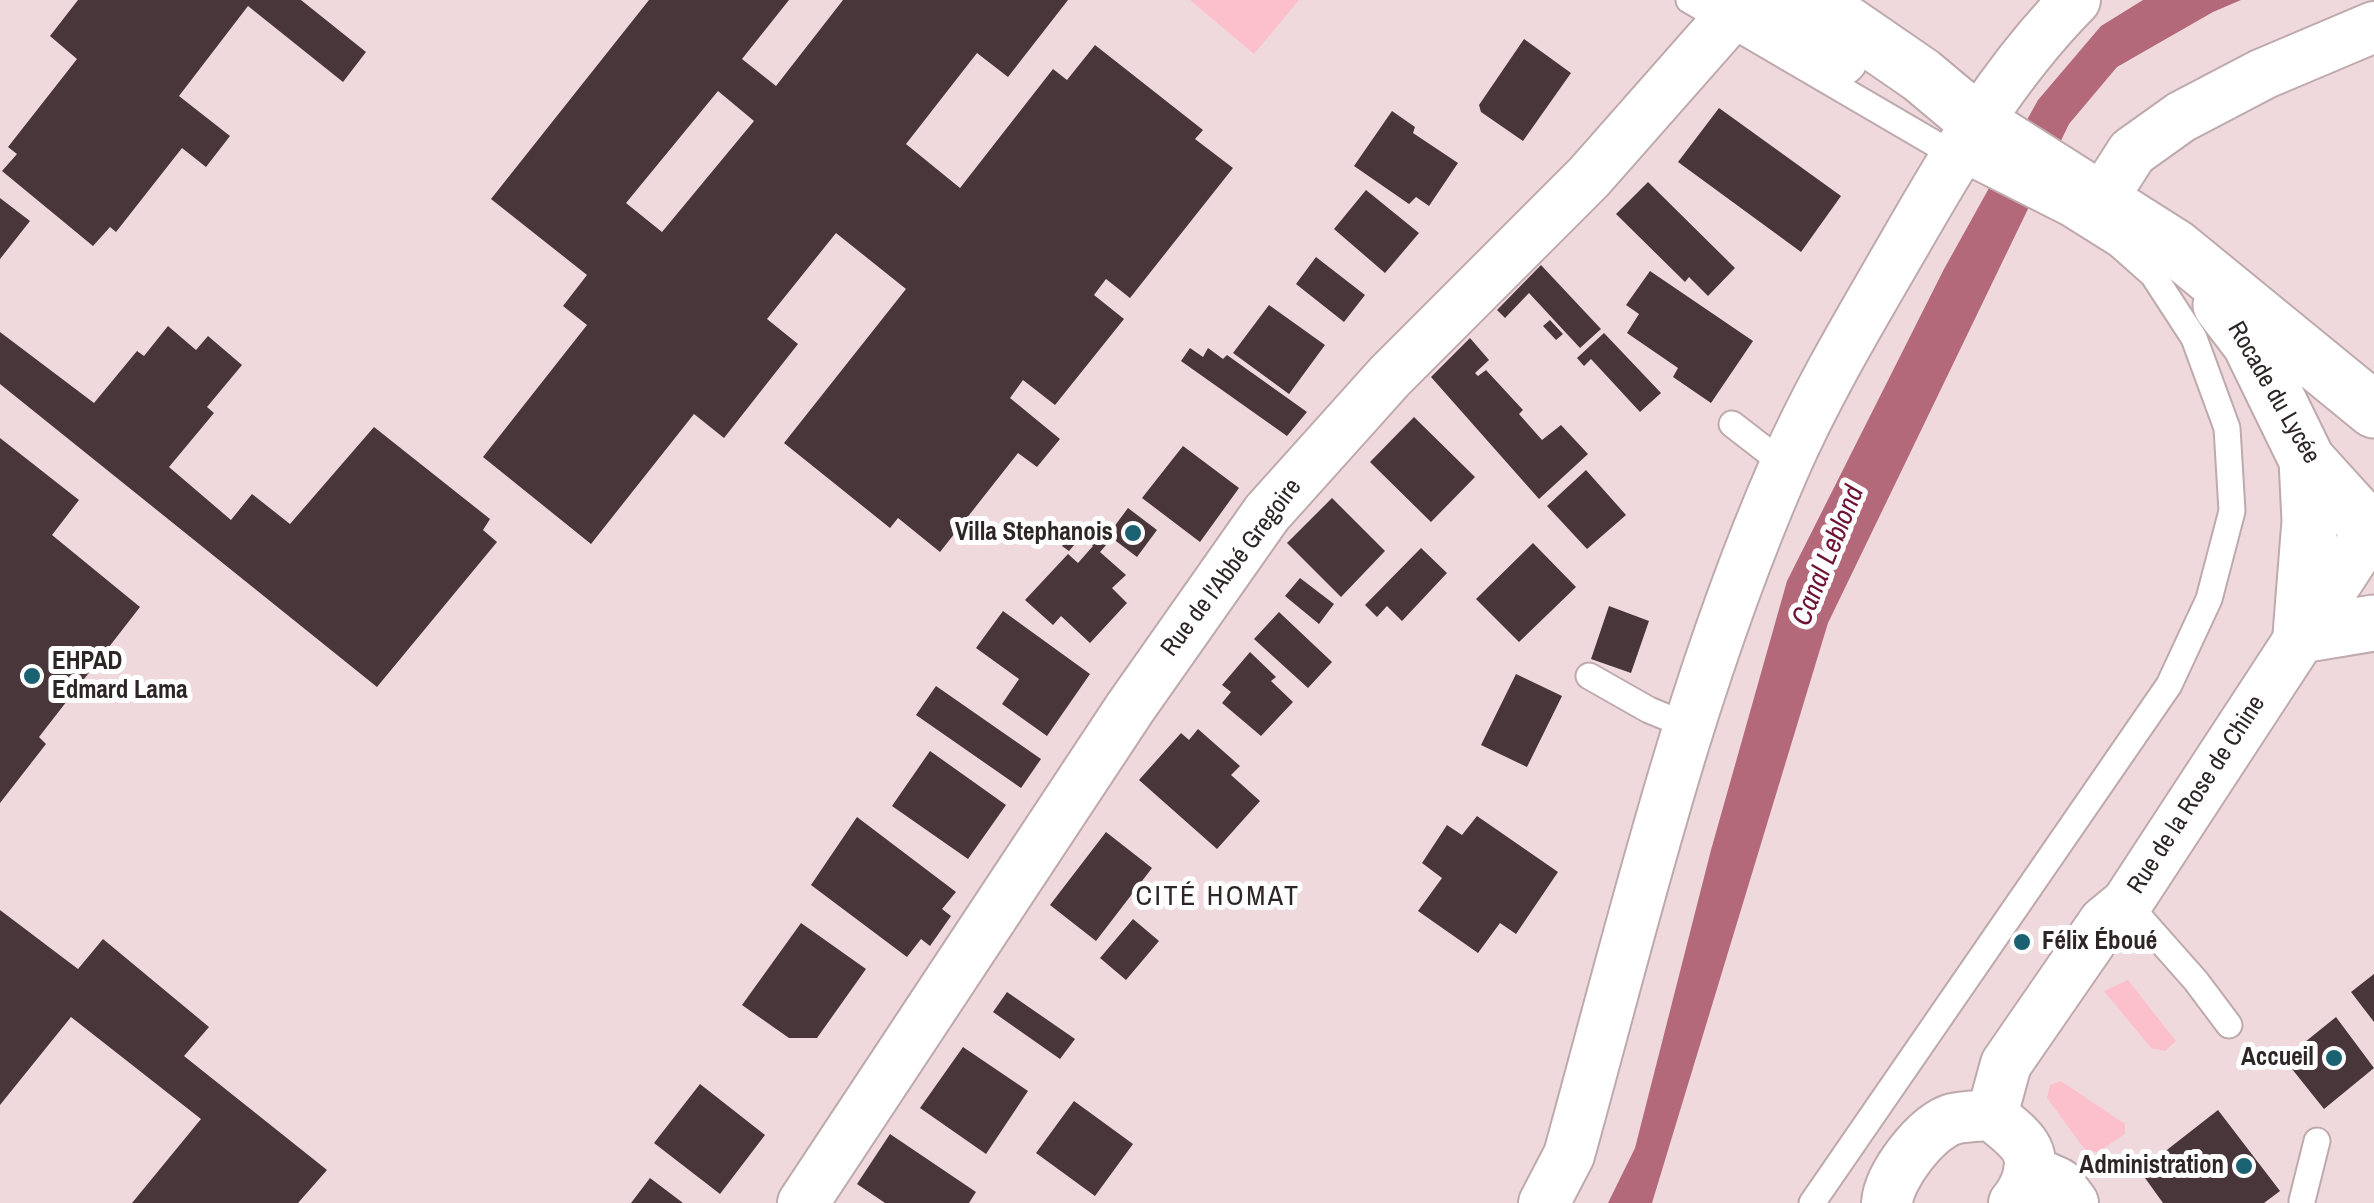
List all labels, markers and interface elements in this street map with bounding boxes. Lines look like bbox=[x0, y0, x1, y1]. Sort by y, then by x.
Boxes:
street label: Rocade du Lycée bbox=[2220, 317, 2326, 469]
street label: Rue de l'Abbé Gregoire bbox=[1155, 473, 1309, 663]
water label: Canal Leblond bbox=[1786, 481, 1872, 631]
place label: Villa Stephanois bbox=[955, 518, 1113, 548]
marker: Villa Stephanois bbox=[1122, 522, 1144, 544]
place label: EHPAD Edmard Lama bbox=[52, 647, 188, 706]
marker: EHPAD Edmard Lama bbox=[21, 665, 43, 687]
street label: Rue de la Rose de Chine bbox=[2122, 690, 2272, 900]
district label: CITÉ HOMAT bbox=[1136, 880, 1300, 914]
place label: Félix Éboué bbox=[2042, 927, 2157, 957]
marker: Félix Éboué bbox=[2011, 931, 2033, 953]
place label: Accueil bbox=[2241, 1043, 2314, 1073]
marker: Accueil bbox=[2323, 1047, 2345, 1069]
place label: Administration bbox=[2079, 1151, 2224, 1181]
marker: Administration bbox=[2233, 1155, 2255, 1177]

